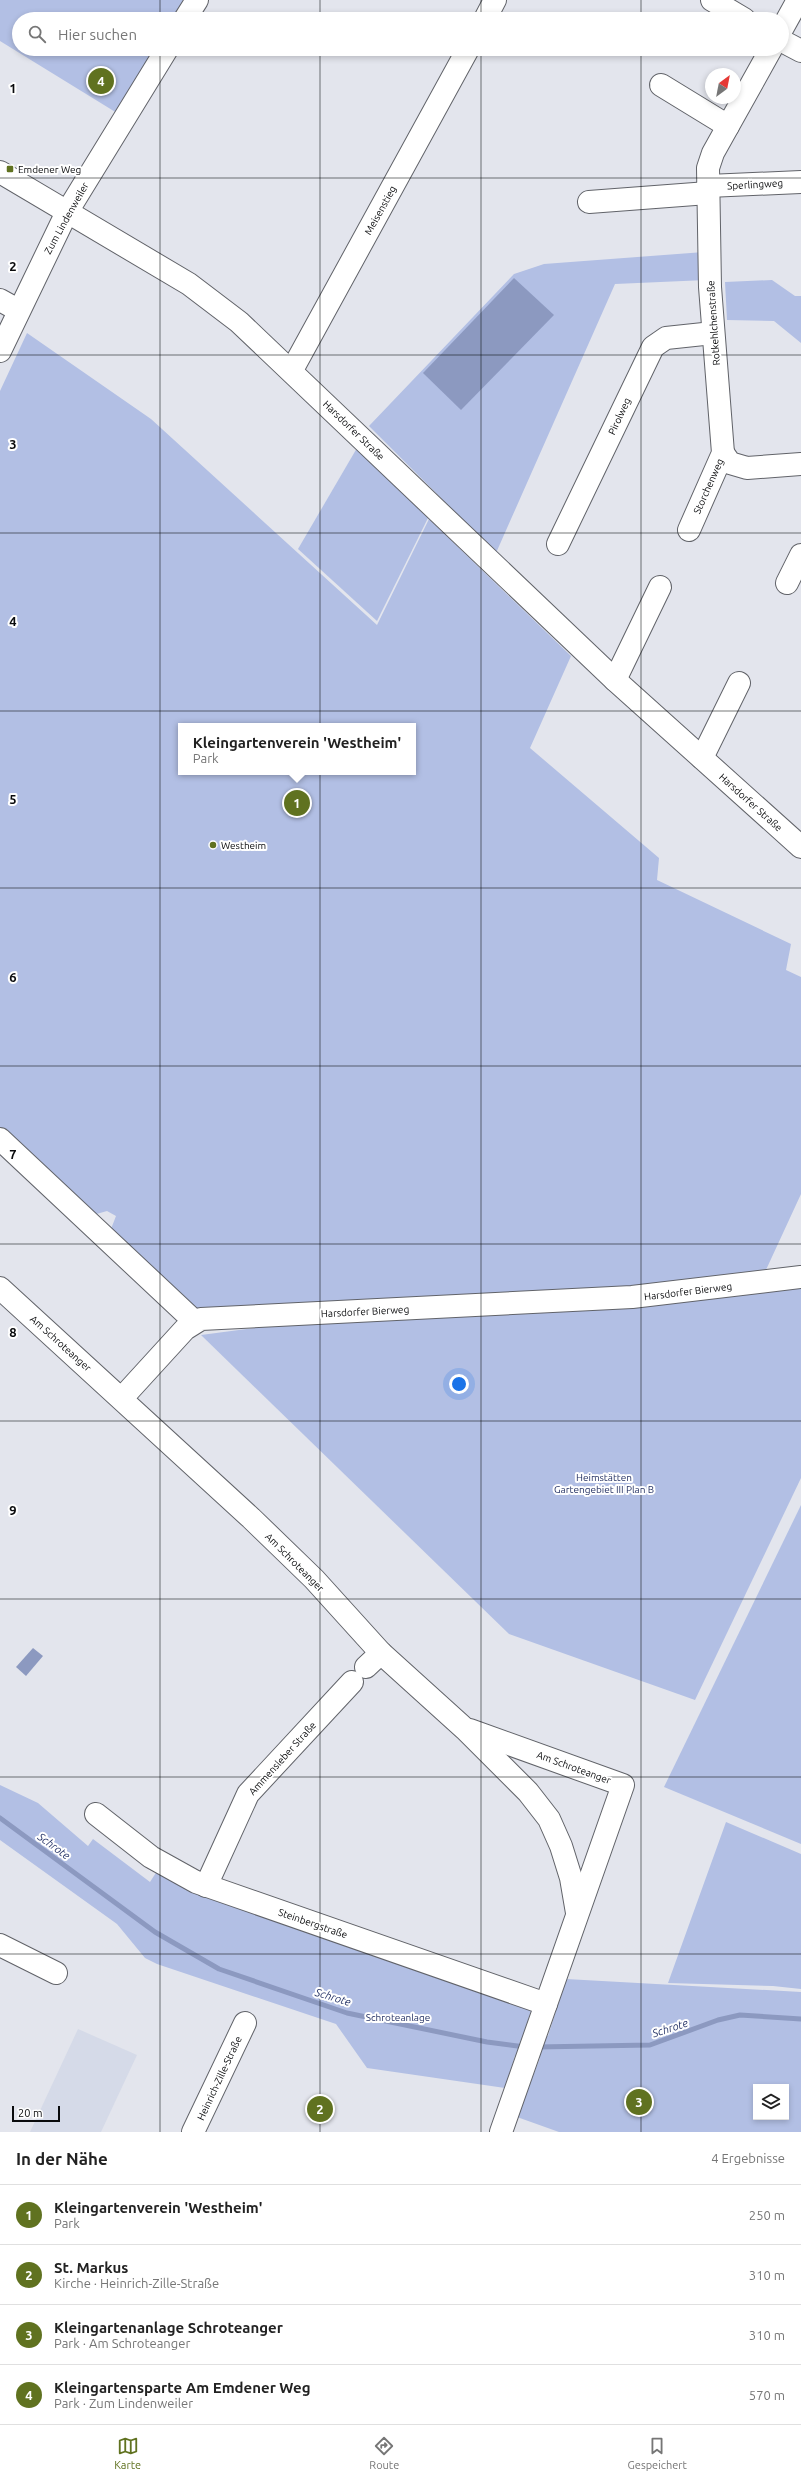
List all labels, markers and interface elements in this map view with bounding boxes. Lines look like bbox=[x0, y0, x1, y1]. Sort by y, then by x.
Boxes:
search box bbox=[12, 12, 789, 56]
icon: search bbox=[26, 23, 48, 45]
text: Hier suchen bbox=[58, 26, 137, 43]
pin: 4 bbox=[88, 66, 114, 96]
north arrow bbox=[705, 68, 741, 104]
text: 1 bbox=[9, 81, 17, 95]
marker: Emdener Weg bbox=[5, 164, 15, 174]
place label: Emdener Weg bbox=[18, 164, 81, 175]
street label: Sperlingweg bbox=[727, 178, 783, 191]
street label: Zum Lindenweiler bbox=[42, 180, 91, 256]
street label: Meisenstieg bbox=[362, 184, 398, 237]
text: 2 bbox=[9, 259, 17, 273]
street label: Rotkehlchenstraße bbox=[705, 280, 722, 366]
street label: Pirolweg bbox=[606, 396, 633, 437]
street label: Harsdorfer Straße bbox=[321, 398, 387, 462]
text: 3 bbox=[9, 437, 17, 451]
street label: Storchenweg bbox=[691, 457, 726, 516]
text: 4 bbox=[9, 614, 17, 628]
popup bbox=[178, 723, 416, 775]
text: Kleingartenverein 'Westheim' bbox=[193, 734, 401, 751]
text: Park bbox=[193, 751, 219, 765]
street label: Harsdorfer Straße bbox=[717, 771, 784, 833]
pin: 1 bbox=[284, 788, 310, 818]
text: 5 bbox=[9, 792, 17, 806]
marker: Westheim bbox=[208, 840, 218, 850]
place label: Westheim bbox=[221, 840, 266, 851]
text: 6 bbox=[9, 970, 17, 984]
text: 7 bbox=[9, 1147, 17, 1161]
street label: Harsdorfer Bierweg bbox=[643, 1281, 733, 1302]
street label: Harsdorfer Bierweg bbox=[321, 1304, 409, 1319]
street label: Am Schroteanger bbox=[28, 1313, 93, 1374]
text: 8 bbox=[9, 1325, 17, 1339]
your location bbox=[449, 1374, 469, 1394]
park label: Heimstätten Gartengebiet III Plan B bbox=[554, 1472, 654, 1495]
text: 9 bbox=[9, 1503, 17, 1517]
street label: Am Schroteanger bbox=[263, 1531, 326, 1594]
street label: Ammensleber Straße bbox=[247, 1720, 318, 1797]
street label: Am Schroteanger bbox=[535, 1749, 613, 1786]
water label: Schrote bbox=[35, 1830, 73, 1862]
street label: Steinbergstraße bbox=[277, 1906, 349, 1940]
water label: Schrote bbox=[313, 1986, 353, 2008]
park label: Schroteanlage bbox=[366, 2012, 430, 2023]
water label: Schrote bbox=[650, 2016, 690, 2040]
street label: Heinrich-Zille-Straße bbox=[195, 2034, 244, 2122]
map controls bbox=[753, 2084, 789, 2120]
button: layers bbox=[753, 2084, 789, 2120]
pin: 3 bbox=[626, 2087, 652, 2117]
pin: 2 bbox=[307, 2094, 333, 2124]
scale bar bbox=[12, 2104, 60, 2123]
text: 20 m bbox=[18, 2107, 42, 2119]
text: In der Nähe bbox=[16, 2149, 108, 2168]
text: 4 Ergebnisse bbox=[711, 2151, 785, 2165]
text: Kleingartenverein 'Westheim' bbox=[54, 2199, 262, 2216]
text: 1 bbox=[25, 2208, 33, 2222]
text: 250 m bbox=[749, 2208, 785, 2222]
text: Park bbox=[54, 2216, 80, 2230]
text: St. Markus bbox=[54, 2259, 128, 2276]
text: 2 bbox=[25, 2268, 33, 2282]
text: 310 m bbox=[749, 2268, 785, 2282]
text: Kirche · Heinrich-Zille-Straße bbox=[54, 2276, 219, 2290]
text: Kleingartenanlage Schroteanger bbox=[54, 2319, 283, 2336]
text: 3 bbox=[25, 2328, 33, 2342]
text: 310 m bbox=[749, 2328, 785, 2342]
text: Park · Am Schroteanger bbox=[54, 2336, 190, 2350]
text: Kleingartensparte Am Emdener Weg bbox=[54, 2379, 311, 2396]
text: 4 bbox=[25, 2388, 33, 2402]
text: 570 m bbox=[749, 2388, 785, 2402]
text: Park · Zum Lindenweiler bbox=[54, 2396, 193, 2410]
tab: Karte bbox=[114, 2435, 141, 2471]
tab: Route bbox=[369, 2435, 399, 2471]
tab: Gespeichert bbox=[628, 2435, 687, 2471]

